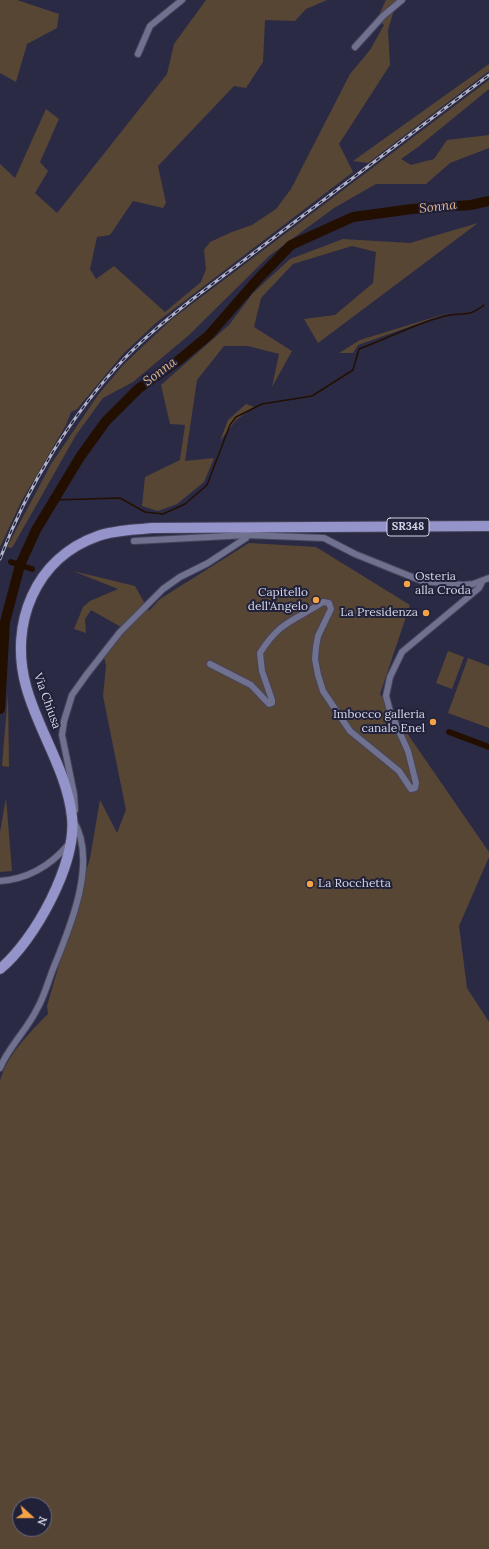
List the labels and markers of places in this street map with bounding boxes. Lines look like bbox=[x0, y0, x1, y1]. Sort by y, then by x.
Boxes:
place label: Osteria alla Croda bbox=[415, 570, 471, 598]
marker: Osteria alla Croda bbox=[402, 579, 412, 589]
place label: Capitello dell'Angelo bbox=[248, 586, 308, 614]
marker: Capitello dell'Angelo bbox=[311, 595, 321, 605]
place label: La Presidenza bbox=[340, 606, 418, 620]
marker: La Presidenza bbox=[421, 608, 431, 618]
place label: Imbocco galleria canale Enel bbox=[333, 708, 425, 736]
marker: Imbocco galleria canale Enel bbox=[428, 717, 438, 727]
place label: La Rocchetta bbox=[318, 877, 391, 891]
marker: La Rocchetta bbox=[305, 879, 315, 889]

